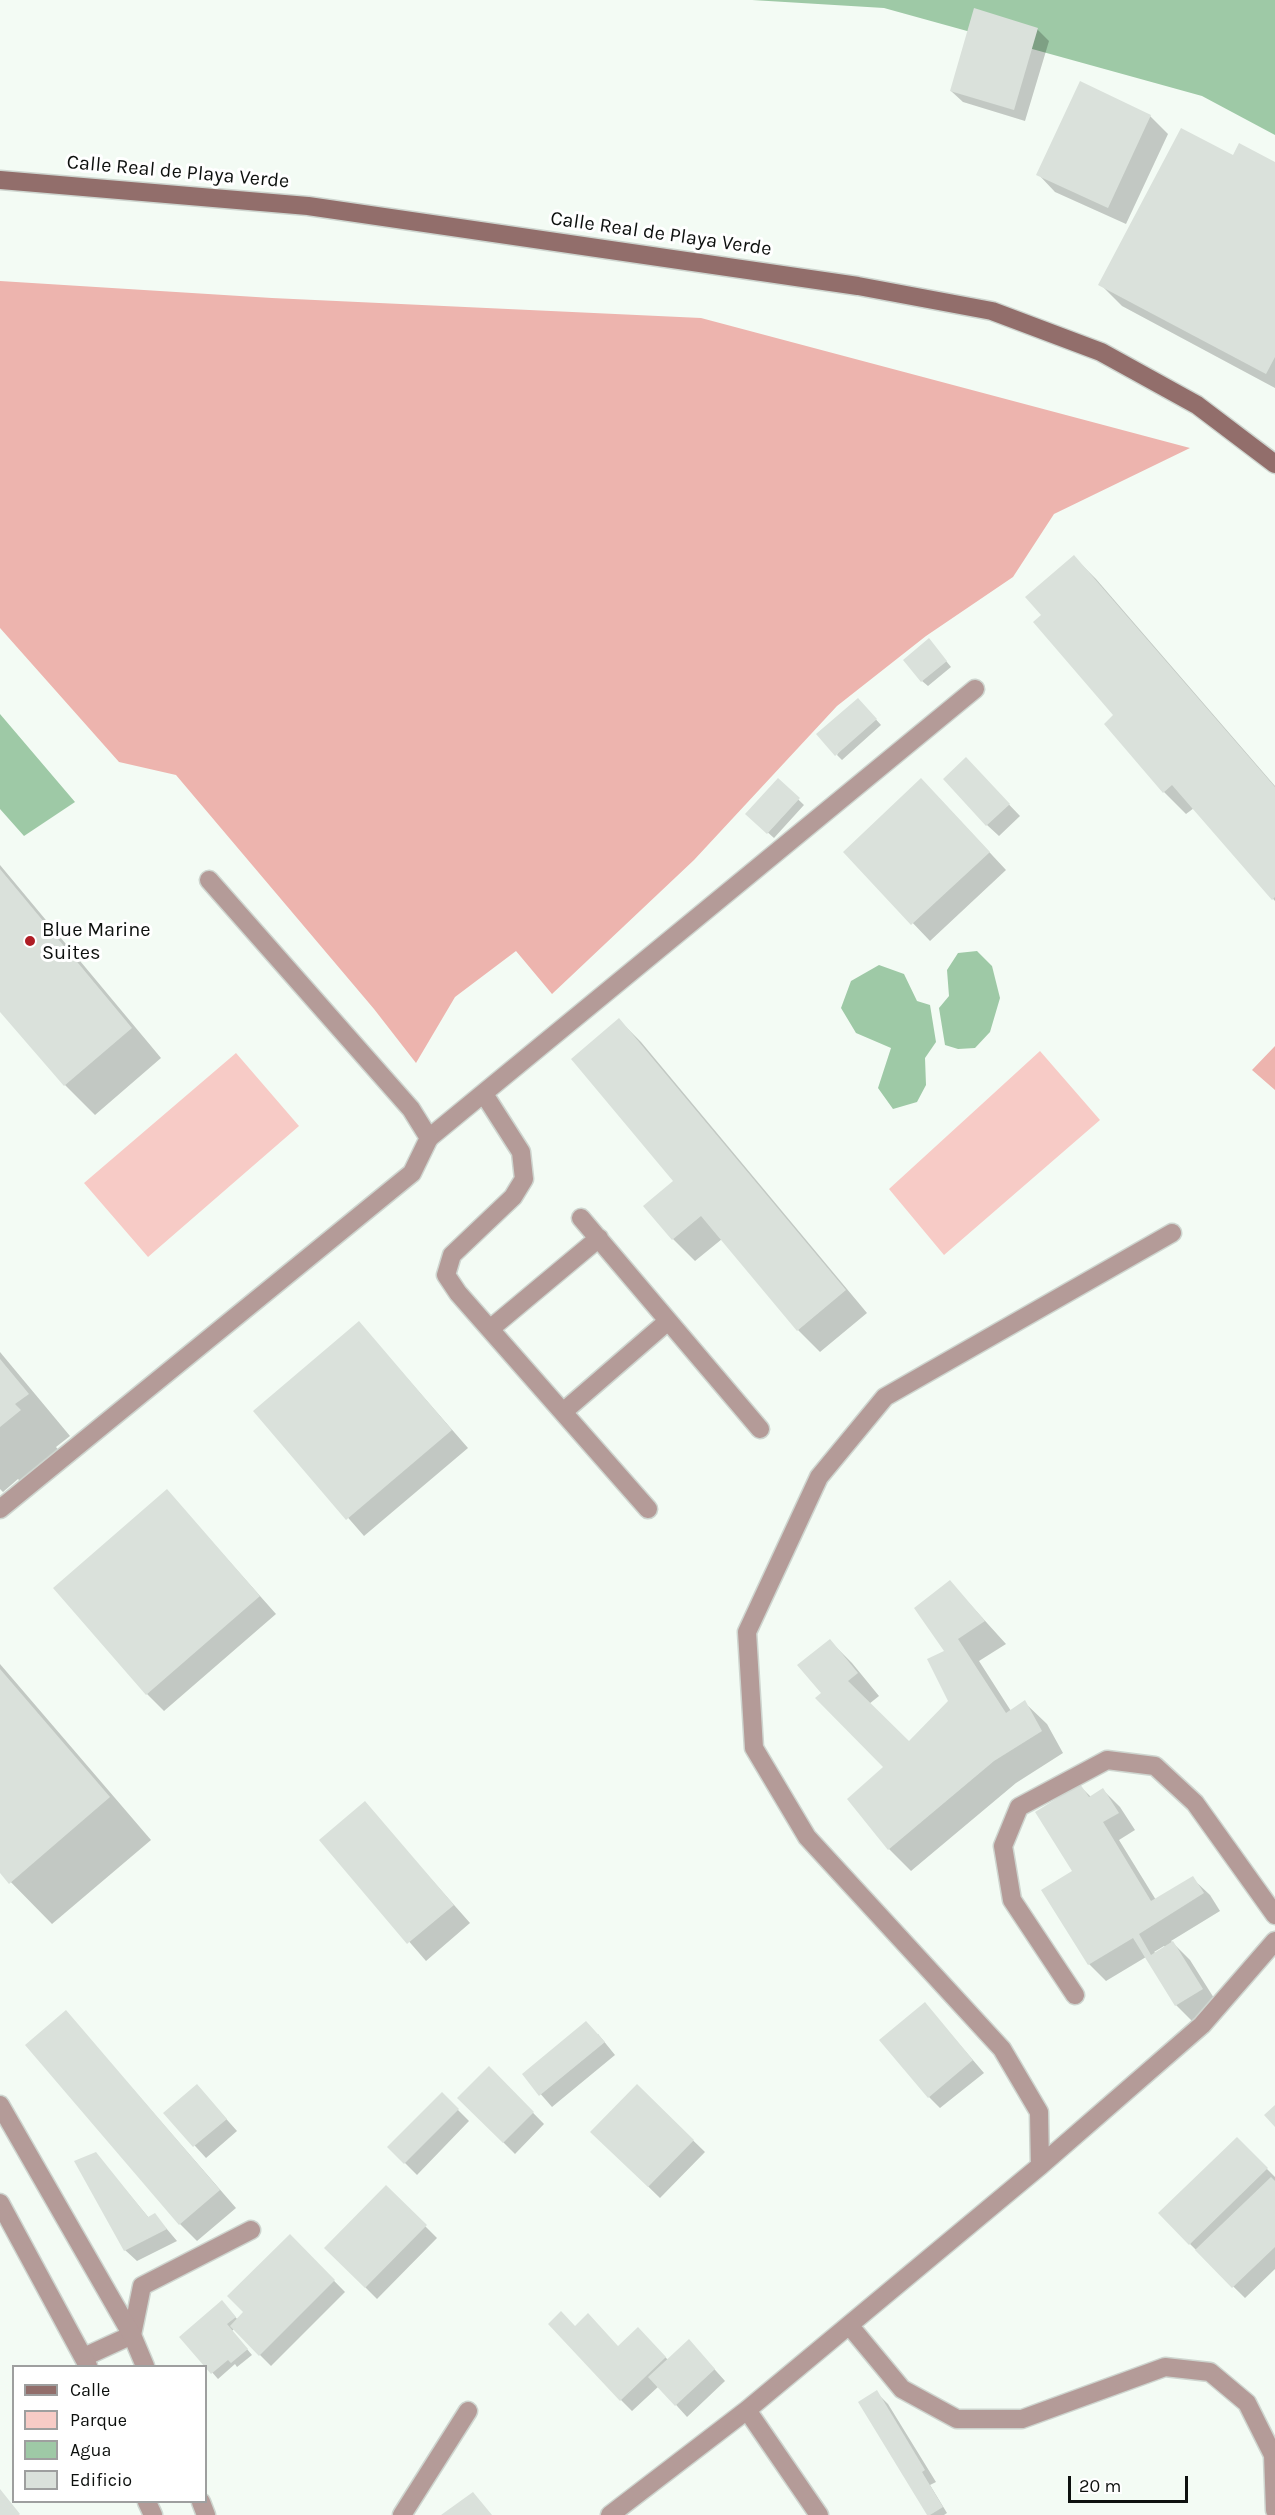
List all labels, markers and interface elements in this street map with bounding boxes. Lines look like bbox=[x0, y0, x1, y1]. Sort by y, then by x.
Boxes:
street label: Calle Real de Playa Verde bbox=[66, 150, 290, 194]
street label: Calle Real de Playa Verde bbox=[549, 207, 773, 261]
place label: Blue Marine Suites bbox=[42, 918, 151, 965]
marker: Blue Marine Suites bbox=[23, 934, 37, 948]
legend bbox=[12, 2365, 207, 2503]
text: Calle bbox=[70, 2379, 110, 2401]
text: Parque bbox=[70, 2409, 127, 2431]
text: Agua bbox=[70, 2439, 111, 2461]
scale bar bbox=[1071, 2464, 1191, 2502]
text: Edificio bbox=[70, 2469, 132, 2491]
text: 20 m bbox=[1079, 2475, 1121, 2497]

